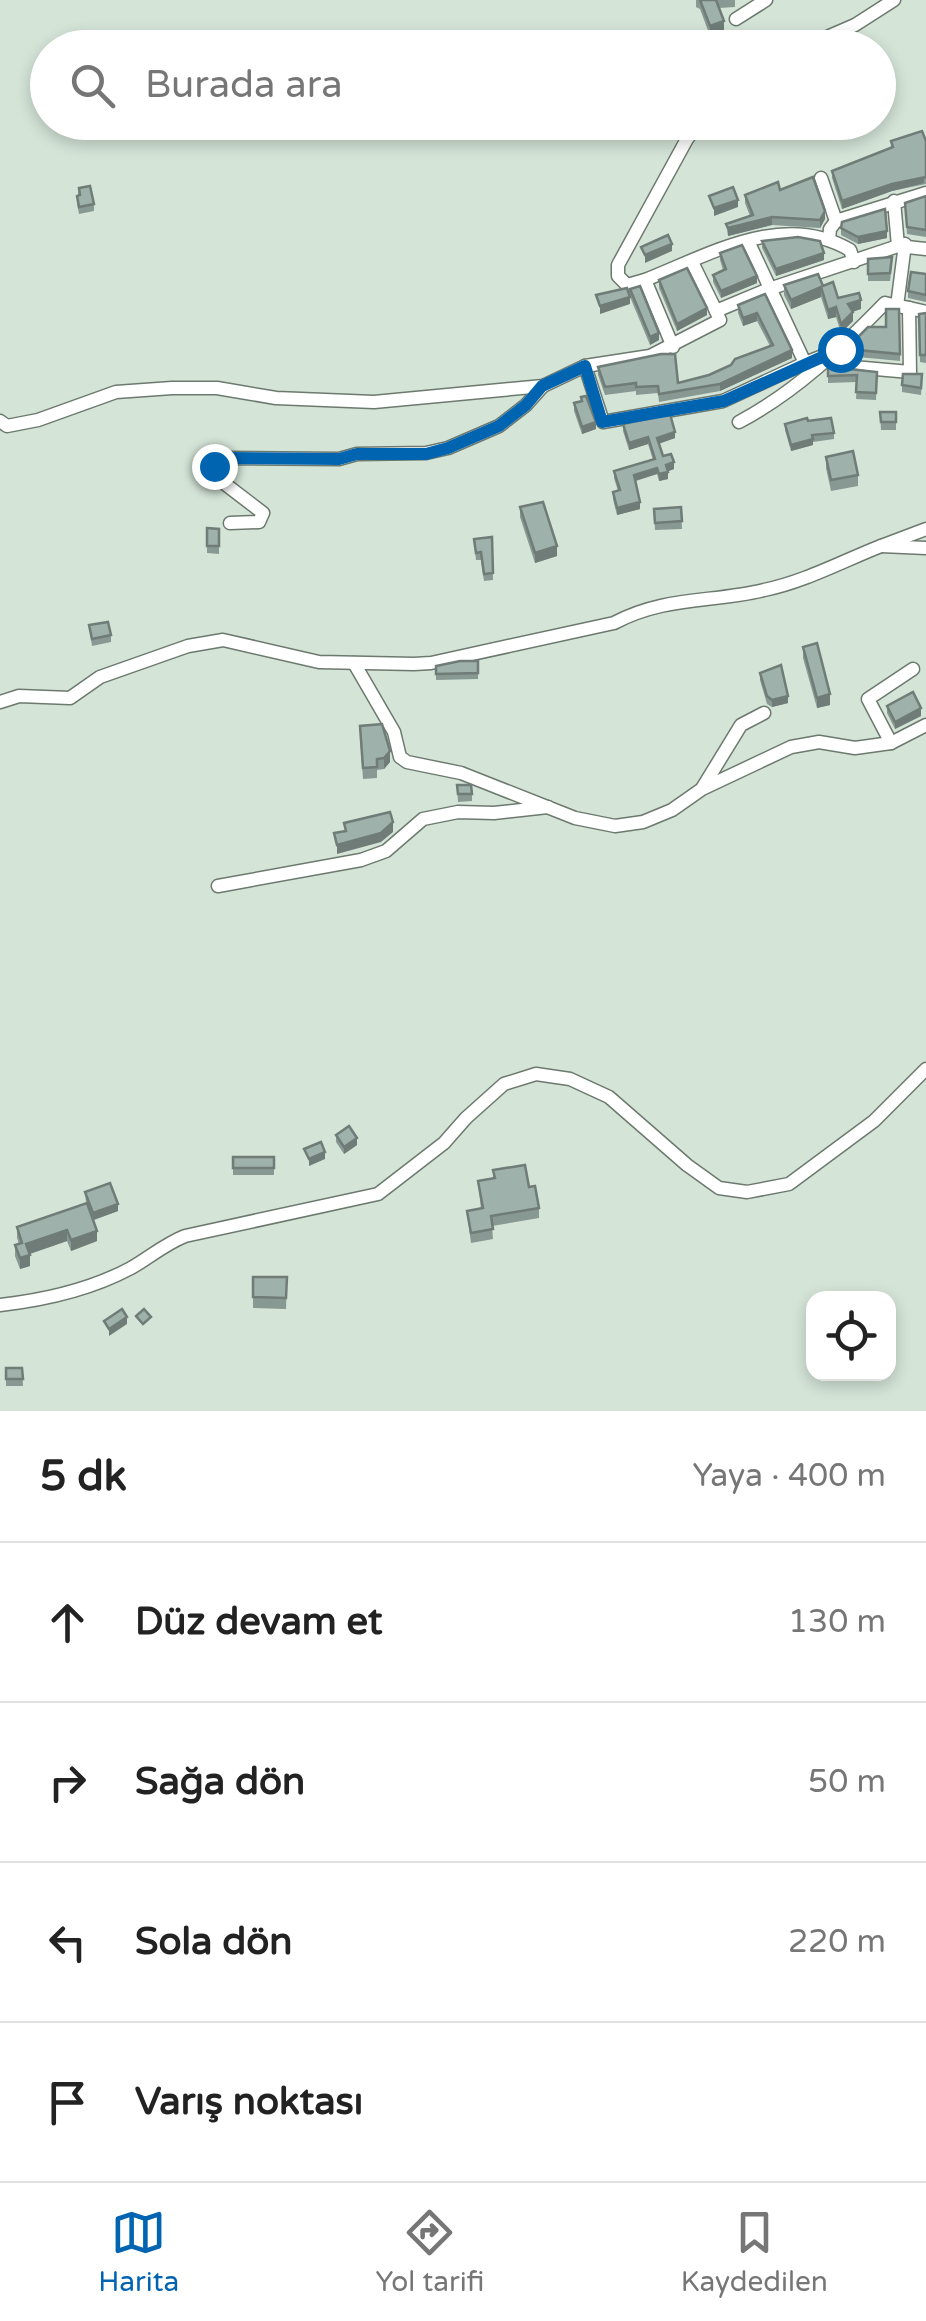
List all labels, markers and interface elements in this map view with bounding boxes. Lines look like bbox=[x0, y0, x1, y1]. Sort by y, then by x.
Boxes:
search box bbox=[30, 30, 896, 140]
icon: search bbox=[65, 58, 120, 113]
text: Burada ara bbox=[145, 62, 343, 108]
route start bbox=[818, 327, 864, 373]
route end bbox=[192, 444, 238, 490]
map controls bbox=[806, 1291, 896, 1381]
button: locate bbox=[806, 1291, 896, 1381]
text: 5 dk bbox=[40, 1451, 127, 1502]
text: Yaya · 400 m bbox=[693, 1457, 886, 1495]
icon: ahead bbox=[40, 1595, 95, 1650]
text: Düz devam et bbox=[135, 1599, 383, 1645]
text: 130 m bbox=[788, 1603, 886, 1641]
icon: right bbox=[40, 1755, 95, 1810]
text: Sağa dön bbox=[135, 1759, 305, 1805]
text: 50 m bbox=[808, 1763, 886, 1801]
icon: left bbox=[40, 1915, 95, 1970]
text: Sola dön bbox=[135, 1919, 292, 1965]
text: 220 m bbox=[788, 1923, 886, 1961]
icon: arrive bbox=[40, 2075, 95, 2130]
text: Varış noktası bbox=[135, 2079, 363, 2125]
tab: Harita bbox=[98, 2205, 179, 2299]
tab: Yol tarifi bbox=[375, 2205, 484, 2299]
tab: Kaydedilen bbox=[681, 2205, 828, 2299]

